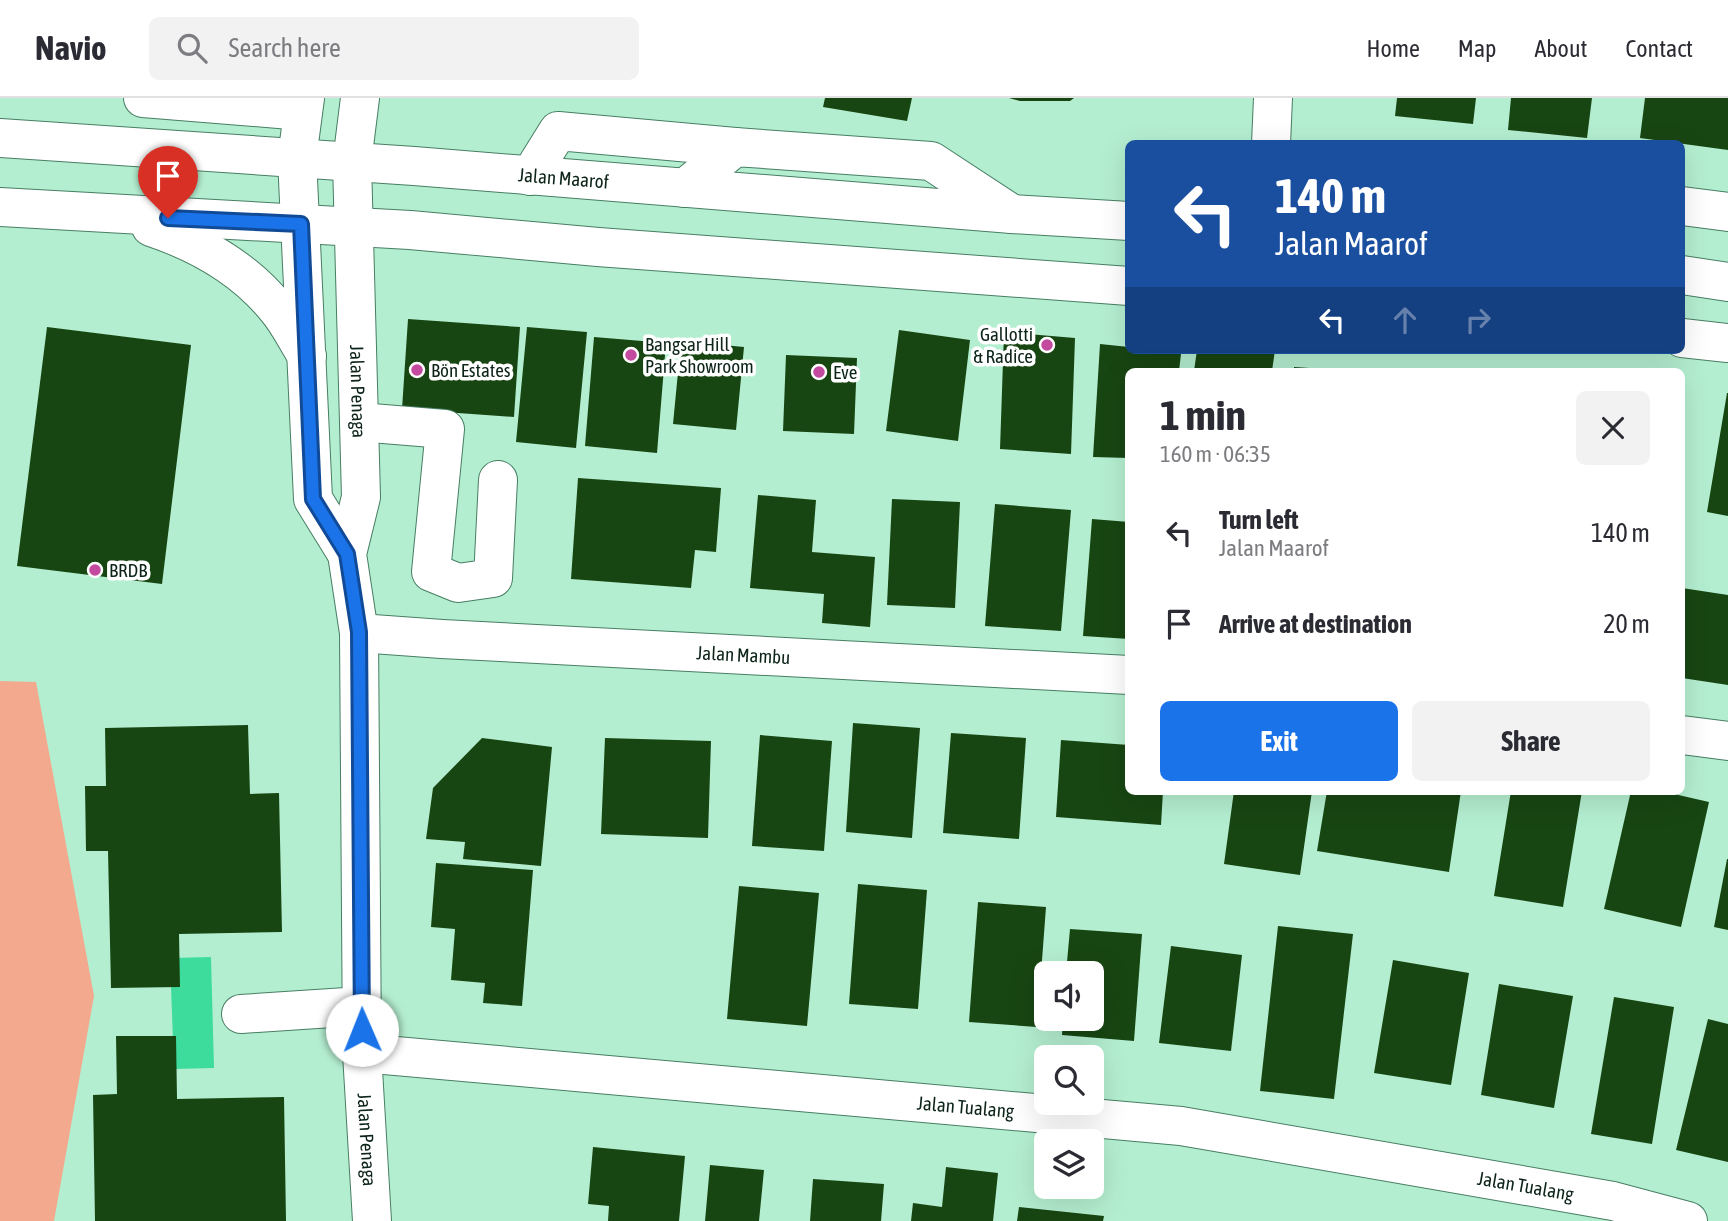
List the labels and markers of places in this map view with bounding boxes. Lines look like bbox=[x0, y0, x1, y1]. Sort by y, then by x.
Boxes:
pin bbox=[138, 146, 198, 218]
place label: Gallotti & Radice bbox=[973, 323, 1033, 367]
place label: Bangsar Hill Park Showroom bbox=[645, 333, 754, 377]
marker: Gallotti & Radice bbox=[1039, 337, 1055, 353]
marker: Bangsar Hill Park Showroom bbox=[623, 347, 639, 363]
place label: Bön Estates bbox=[431, 359, 511, 381]
place label: Eve bbox=[833, 361, 857, 383]
marker: Bön Estates bbox=[409, 362, 425, 378]
marker: Eve bbox=[811, 364, 827, 380]
place label: BRDB bbox=[109, 559, 147, 581]
marker: BRDB bbox=[87, 562, 103, 578]

